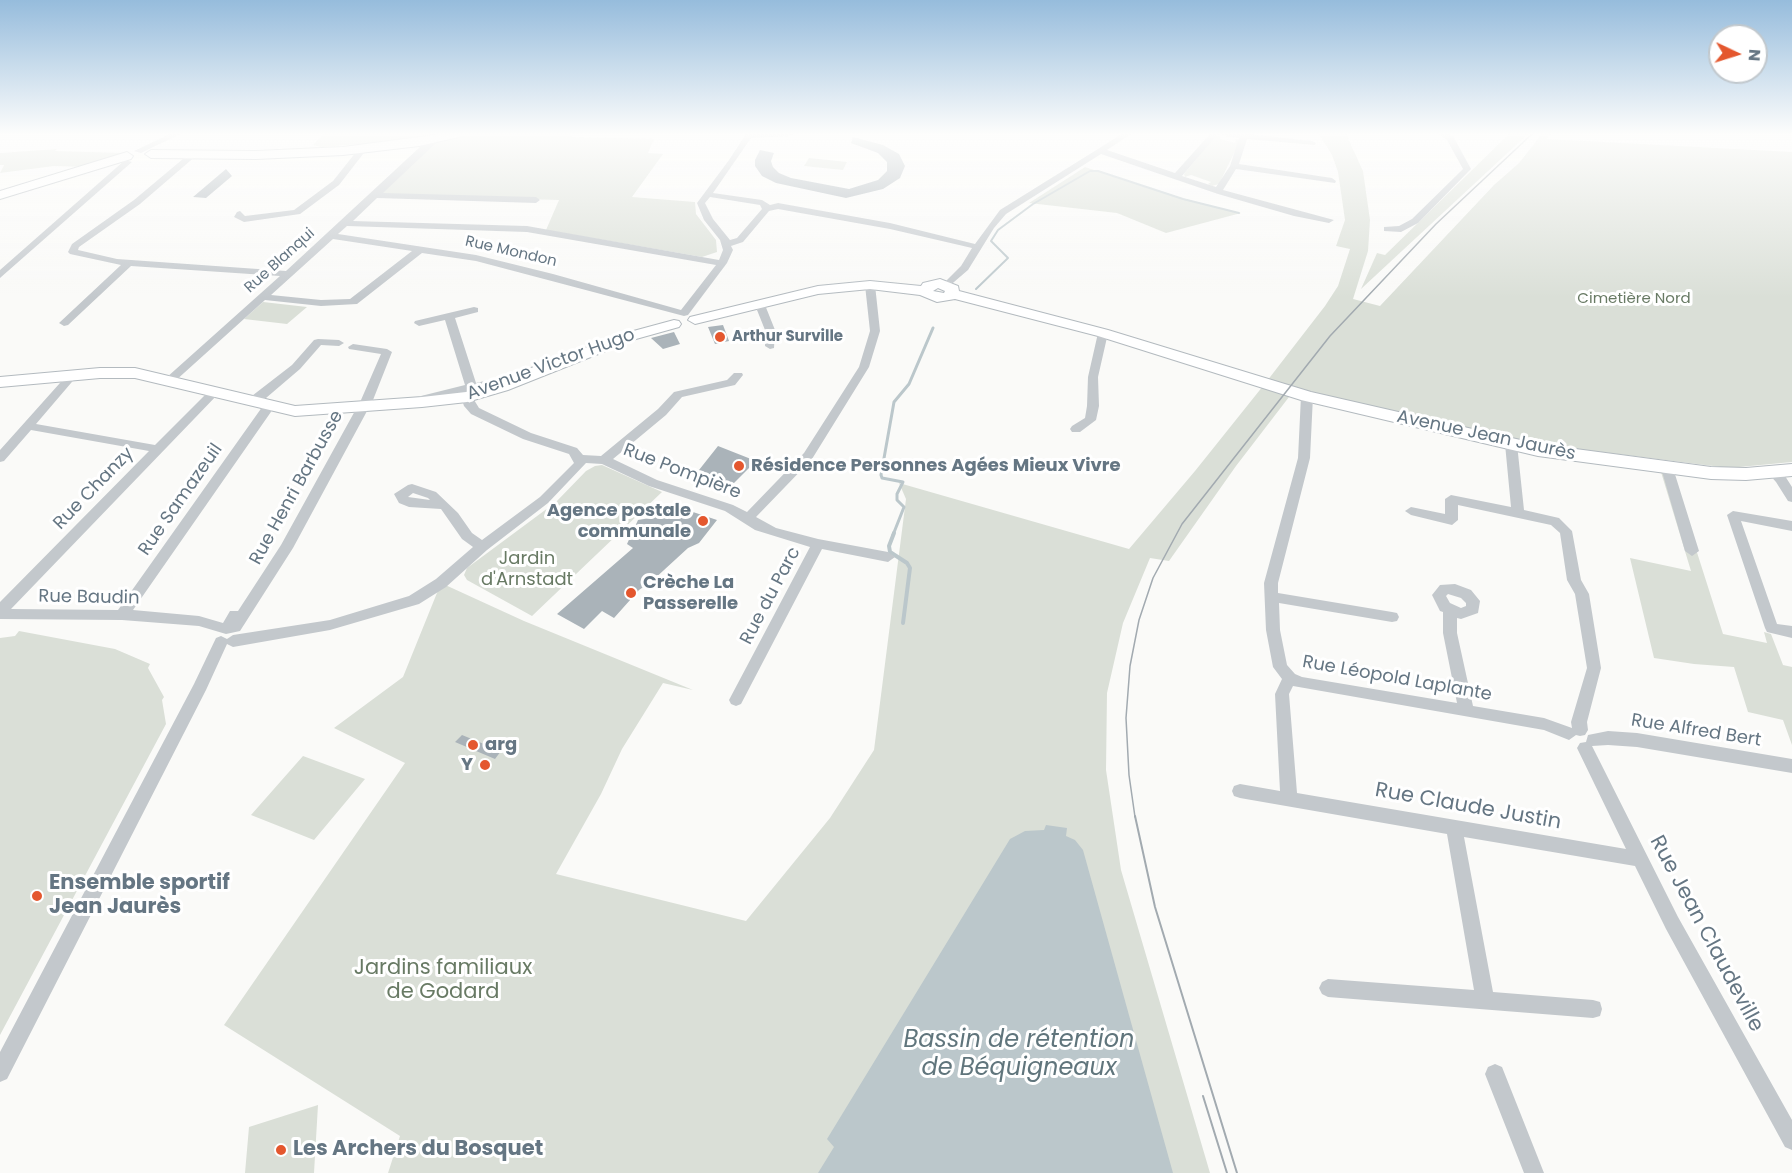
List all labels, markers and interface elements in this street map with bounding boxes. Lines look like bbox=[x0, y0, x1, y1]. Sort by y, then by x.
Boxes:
north arrow bbox=[1708, 24, 1768, 84]
text: N bbox=[1743, 48, 1766, 62]
street label: Rue Blanqui bbox=[241, 225, 319, 297]
street label: Rue Mondon bbox=[463, 233, 559, 271]
park label: Cimetière Nord bbox=[1577, 290, 1691, 308]
street label: Avenue Victor Hugo bbox=[464, 325, 638, 405]
place label: Arthur Surville bbox=[732, 328, 843, 346]
marker: Arthur Surville bbox=[713, 330, 727, 344]
street label: Rue Henri Barbusse bbox=[246, 407, 348, 569]
street label: Avenue Jean Jaurès bbox=[1395, 407, 1577, 465]
street label: Rue Samazeuil bbox=[134, 440, 228, 560]
street label: Rue Pompière bbox=[620, 440, 744, 504]
street label: Rue Chanzy bbox=[49, 443, 139, 535]
place label: Résidence Personnes Agées Mieux Vivre bbox=[751, 455, 1121, 477]
marker: Résidence Personnes Agées Mieux Vivre bbox=[732, 459, 746, 473]
place label: Agence postale communale bbox=[547, 500, 691, 542]
marker: Agence postale communale bbox=[696, 514, 710, 528]
street label: Rue du Parc bbox=[736, 544, 806, 648]
park label: Jardin d'Arnstadt bbox=[481, 548, 573, 590]
place label: Crèche La Passerelle bbox=[643, 572, 738, 614]
street label: Rue Baudin bbox=[38, 586, 140, 610]
marker: Crèche La Passerelle bbox=[624, 586, 638, 600]
street label: Rue Léopold Laplante bbox=[1301, 652, 1493, 706]
street label: Rue Alfred Bert bbox=[1630, 710, 1762, 752]
place label: arg bbox=[485, 734, 517, 756]
marker: arg bbox=[466, 738, 480, 752]
place label: Y bbox=[461, 754, 473, 776]
marker: Y bbox=[478, 758, 492, 772]
street label: Rue Claude Justin bbox=[1373, 778, 1563, 836]
street label: Rue Jean Claudeville bbox=[1644, 832, 1768, 1036]
place label: Ensemble sportif Jean Jaurès bbox=[49, 871, 230, 921]
marker: Ensemble sportif Jean Jaurès bbox=[30, 889, 44, 903]
park label: Jardins familiaux de Godard bbox=[354, 956, 532, 1006]
water label: Bassin de rétention de Béquigneaux bbox=[904, 1027, 1134, 1083]
place label: Les Archers du Bosquet bbox=[293, 1137, 543, 1163]
marker: Les Archers du Bosquet bbox=[274, 1143, 288, 1157]

